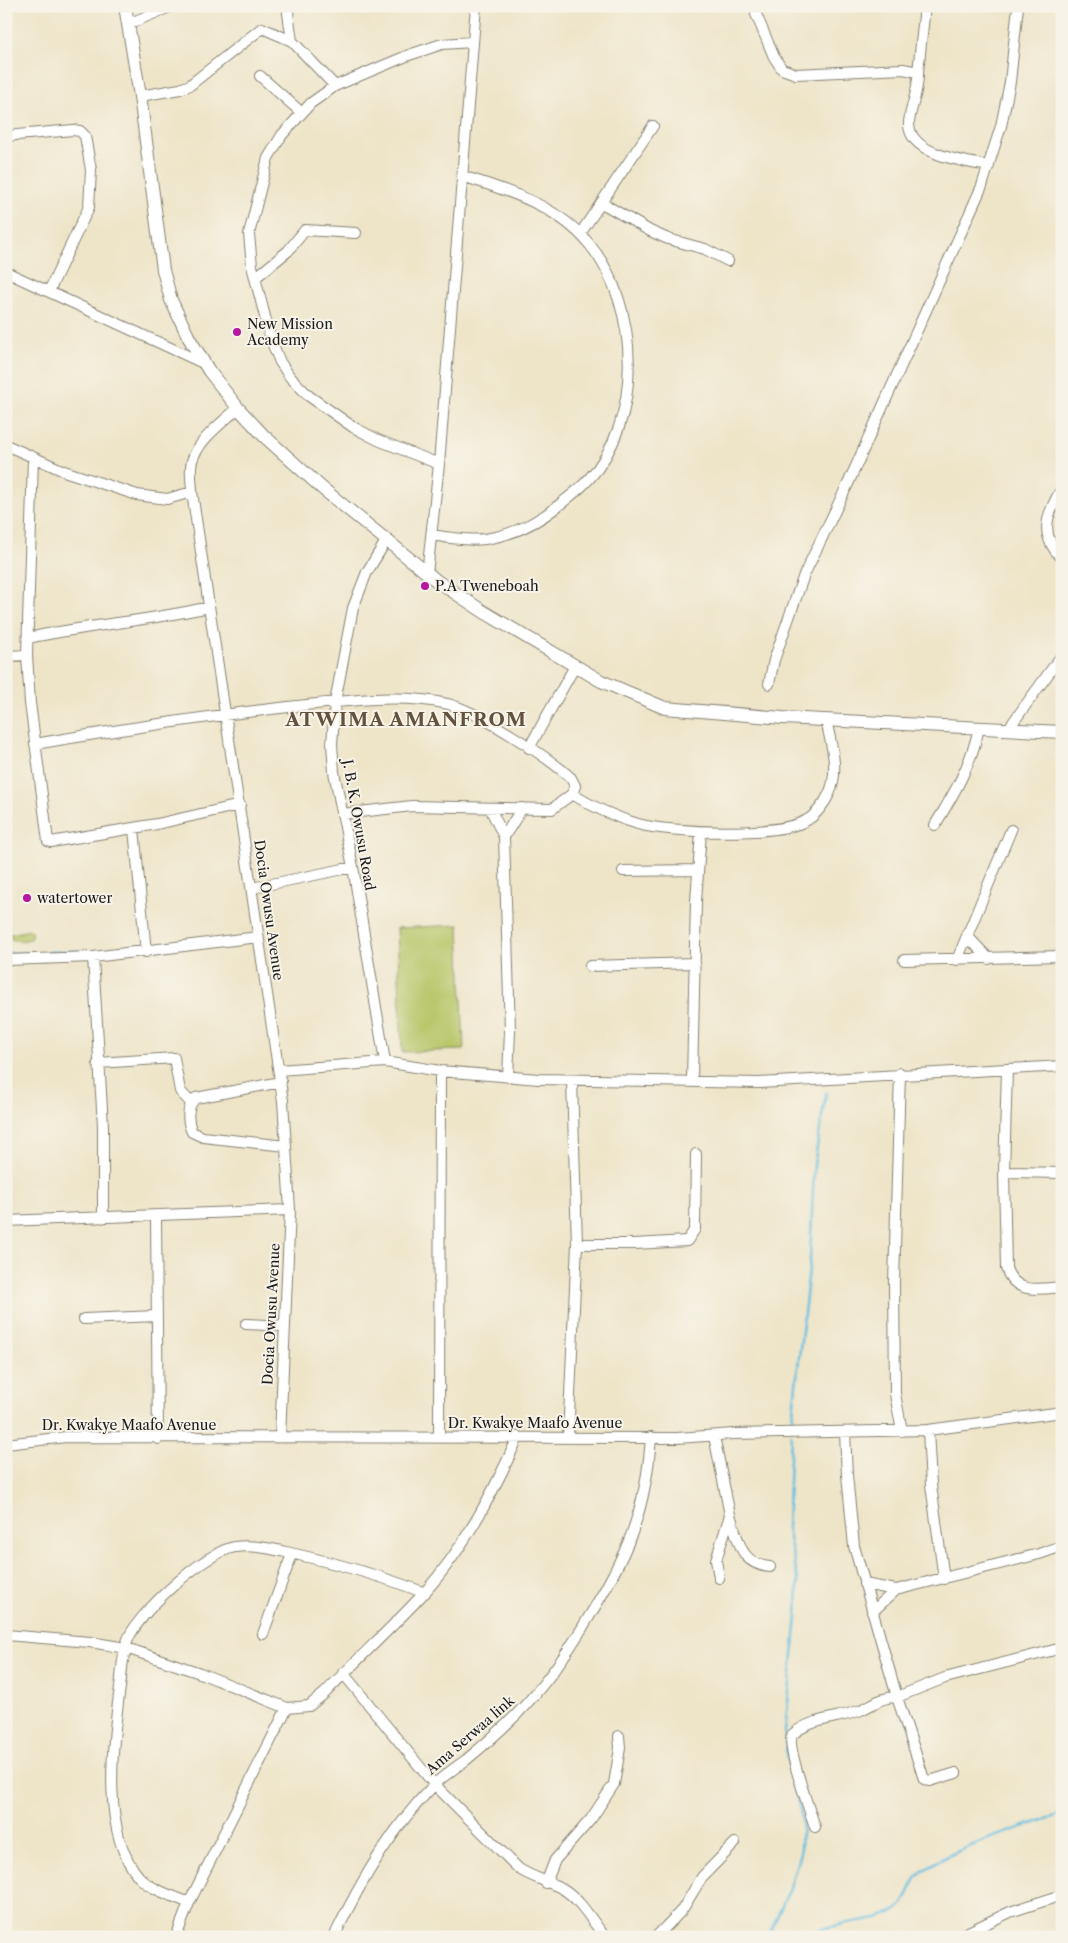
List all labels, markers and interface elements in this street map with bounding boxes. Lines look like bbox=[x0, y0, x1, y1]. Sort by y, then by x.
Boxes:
place label: New Mission Academy bbox=[246, 315, 333, 349]
marker: New Mission Academy bbox=[231, 326, 243, 338]
place label: P.A Tweneboah bbox=[435, 577, 539, 595]
marker: P.A Tweneboah bbox=[419, 580, 431, 592]
district label: ATWIMA AMANFROM bbox=[284, 708, 527, 731]
street label: J. B. K. Owusu Road bbox=[338, 756, 379, 892]
street label: Docia Owusu Avenue bbox=[250, 838, 288, 982]
place label: watertower bbox=[36, 889, 112, 907]
marker: watertower bbox=[21, 892, 33, 904]
street label: Docia Owusu Avenue bbox=[258, 1242, 284, 1385]
street label: Dr. Kwakye Maafo Avenue bbox=[448, 1414, 622, 1432]
street label: Dr. Kwakye Maafo Avenue bbox=[42, 1416, 216, 1434]
street label: Ama Serwaa link bbox=[421, 1691, 519, 1779]

